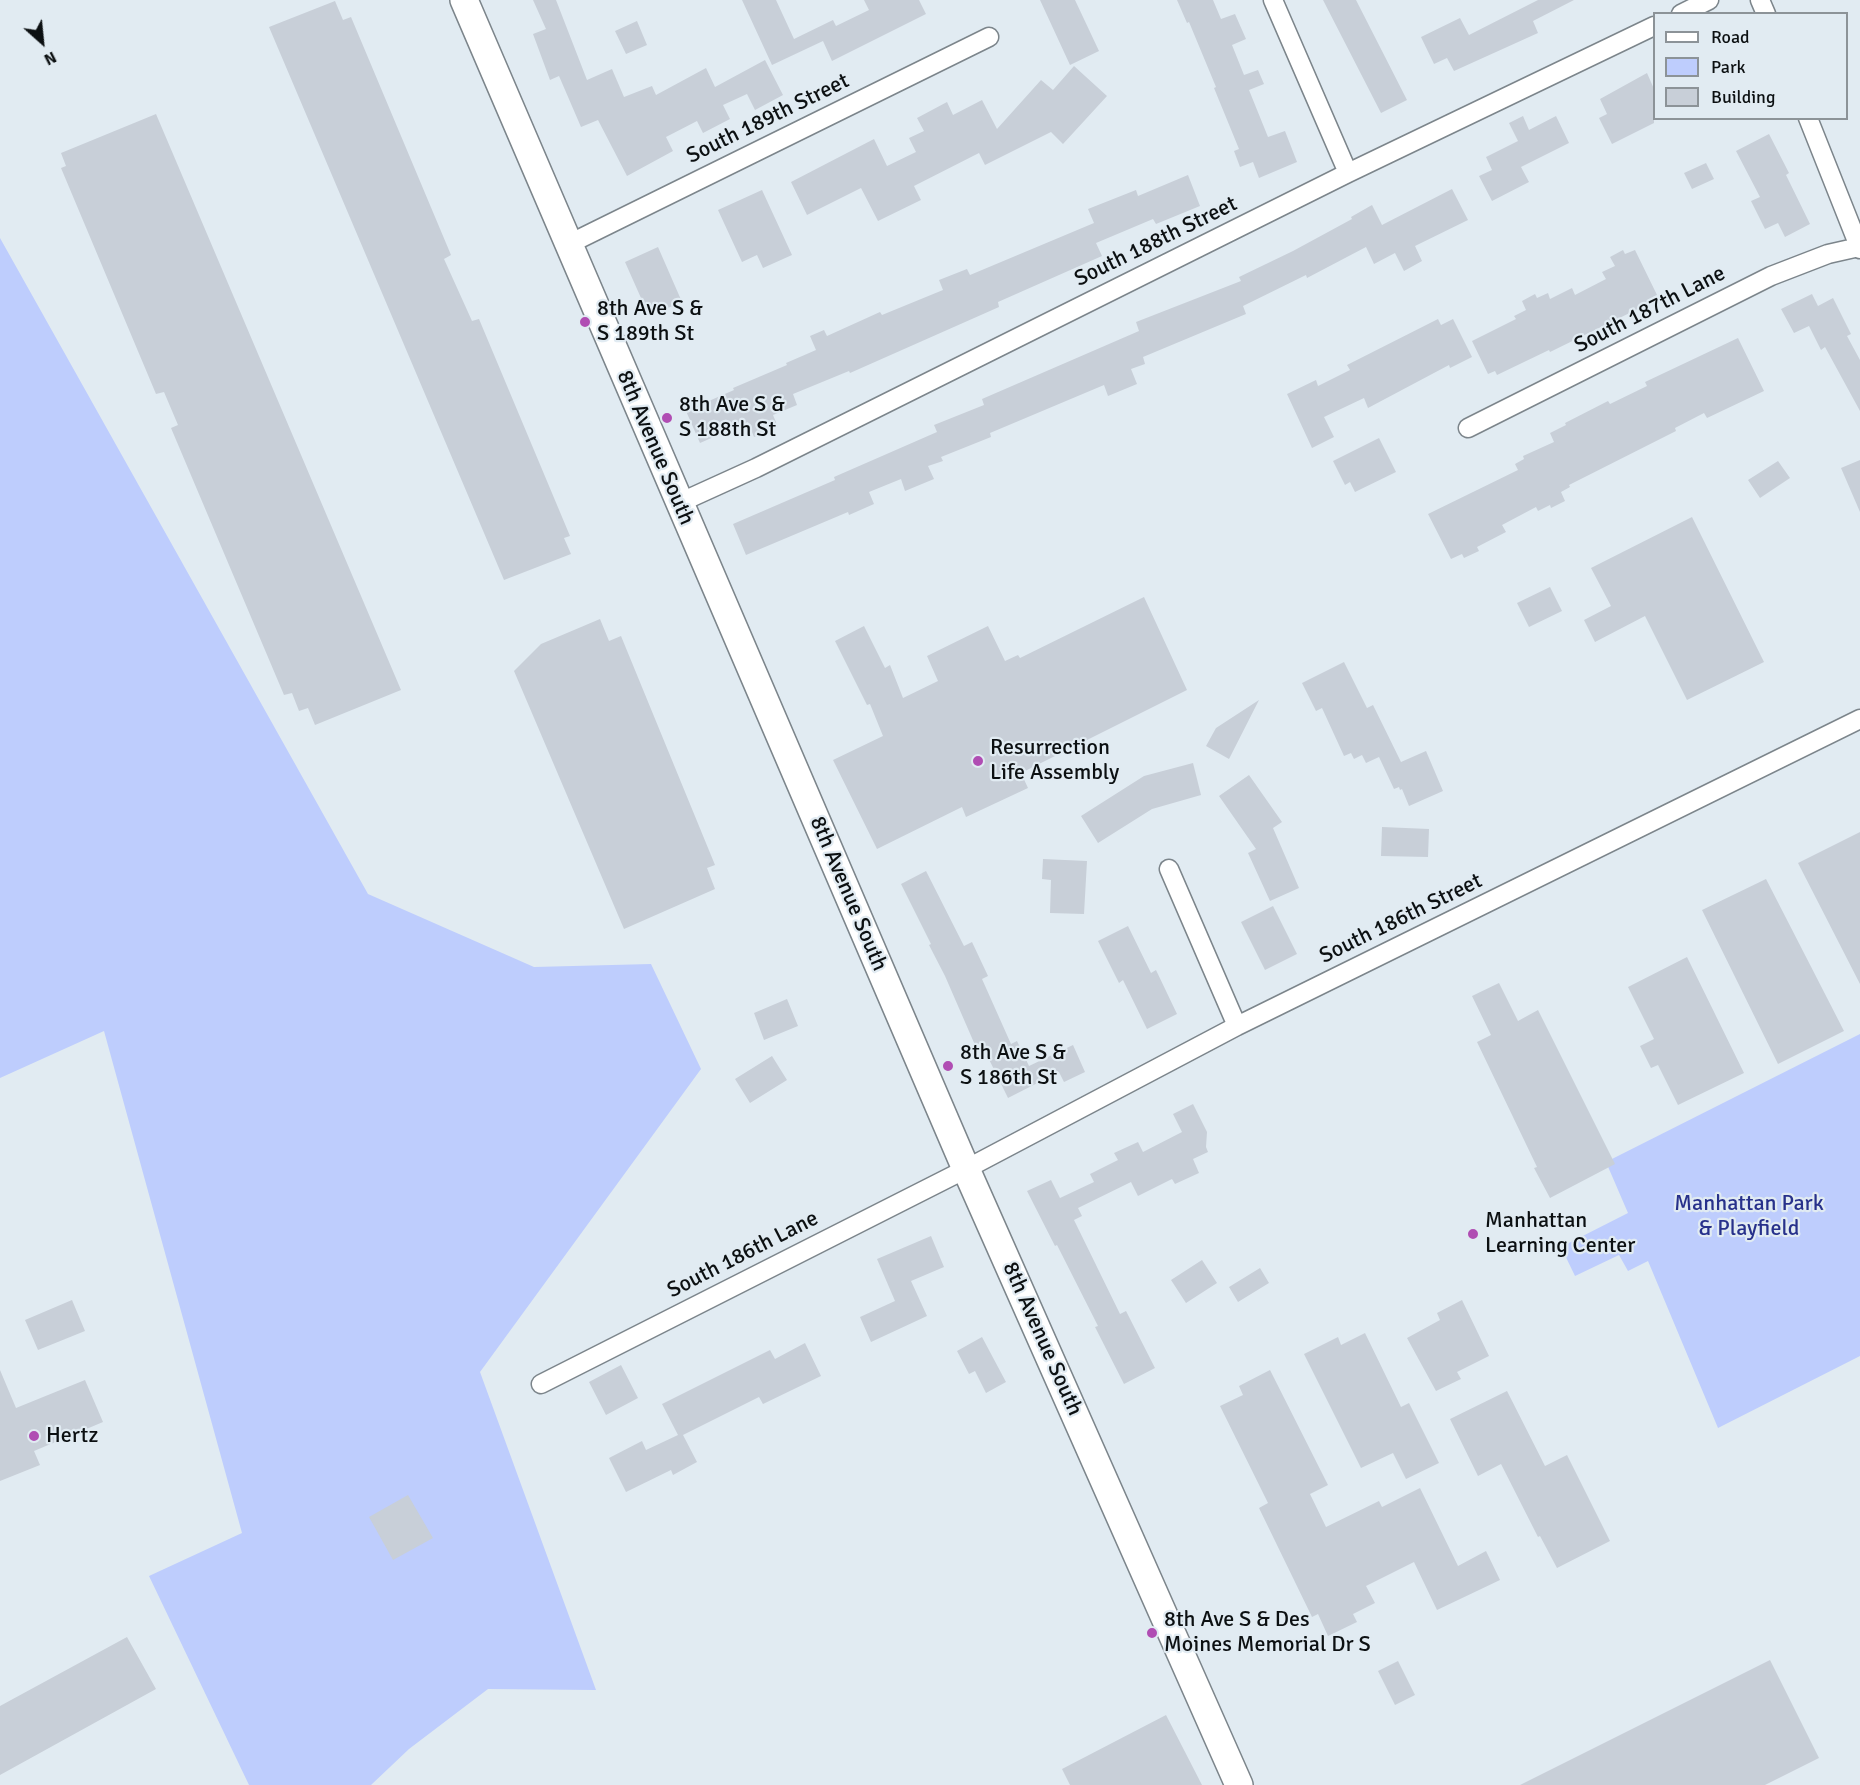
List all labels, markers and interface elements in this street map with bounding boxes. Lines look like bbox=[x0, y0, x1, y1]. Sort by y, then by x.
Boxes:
north arrow bbox=[12, 12, 72, 72]
legend bbox=[1653, 12, 1848, 120]
text: Road bbox=[1711, 26, 1750, 48]
text: N bbox=[41, 47, 60, 69]
text: Park bbox=[1711, 56, 1746, 78]
street label: South 189th Street bbox=[682, 68, 854, 170]
text: Building bbox=[1711, 86, 1775, 108]
street label: South 188th Street bbox=[1070, 191, 1242, 293]
street label: South 187th Lane bbox=[1570, 261, 1730, 359]
place label: 8th Ave S & S 189th St bbox=[597, 296, 703, 348]
marker: 8th Ave S & S 189th St bbox=[578, 315, 592, 329]
street label: 8th Avenue South bbox=[611, 367, 699, 529]
place label: 8th Ave S & S 188th St bbox=[679, 392, 785, 444]
marker: 8th Ave S & S 188th St bbox=[660, 411, 674, 425]
place label: Resurrection Life Assembly bbox=[990, 735, 1119, 786]
marker: Resurrection Life Assembly bbox=[971, 754, 985, 768]
street label: 8th Avenue South bbox=[804, 813, 892, 975]
street label: South 186th Street bbox=[1315, 868, 1487, 970]
place label: 8th Ave S & S 186th St bbox=[960, 1040, 1066, 1092]
marker: 8th Ave S & S 186th St bbox=[941, 1059, 955, 1073]
park label: Manhattan Park & Playfield bbox=[1674, 1191, 1824, 1242]
street label: South 186th Lane bbox=[663, 1206, 823, 1304]
place label: Manhattan Learning Center bbox=[1485, 1208, 1635, 1260]
marker: Manhattan Learning Center bbox=[1466, 1227, 1480, 1241]
street label: 8th Avenue South bbox=[996, 1258, 1088, 1420]
place label: Hertz bbox=[46, 1423, 98, 1449]
marker: Hertz bbox=[27, 1429, 41, 1443]
place label: 8th Ave S & Des Moines Memorial Dr S bbox=[1164, 1607, 1371, 1658]
marker: 8th Ave S & Des Moines Memorial Dr S bbox=[1145, 1626, 1159, 1640]

